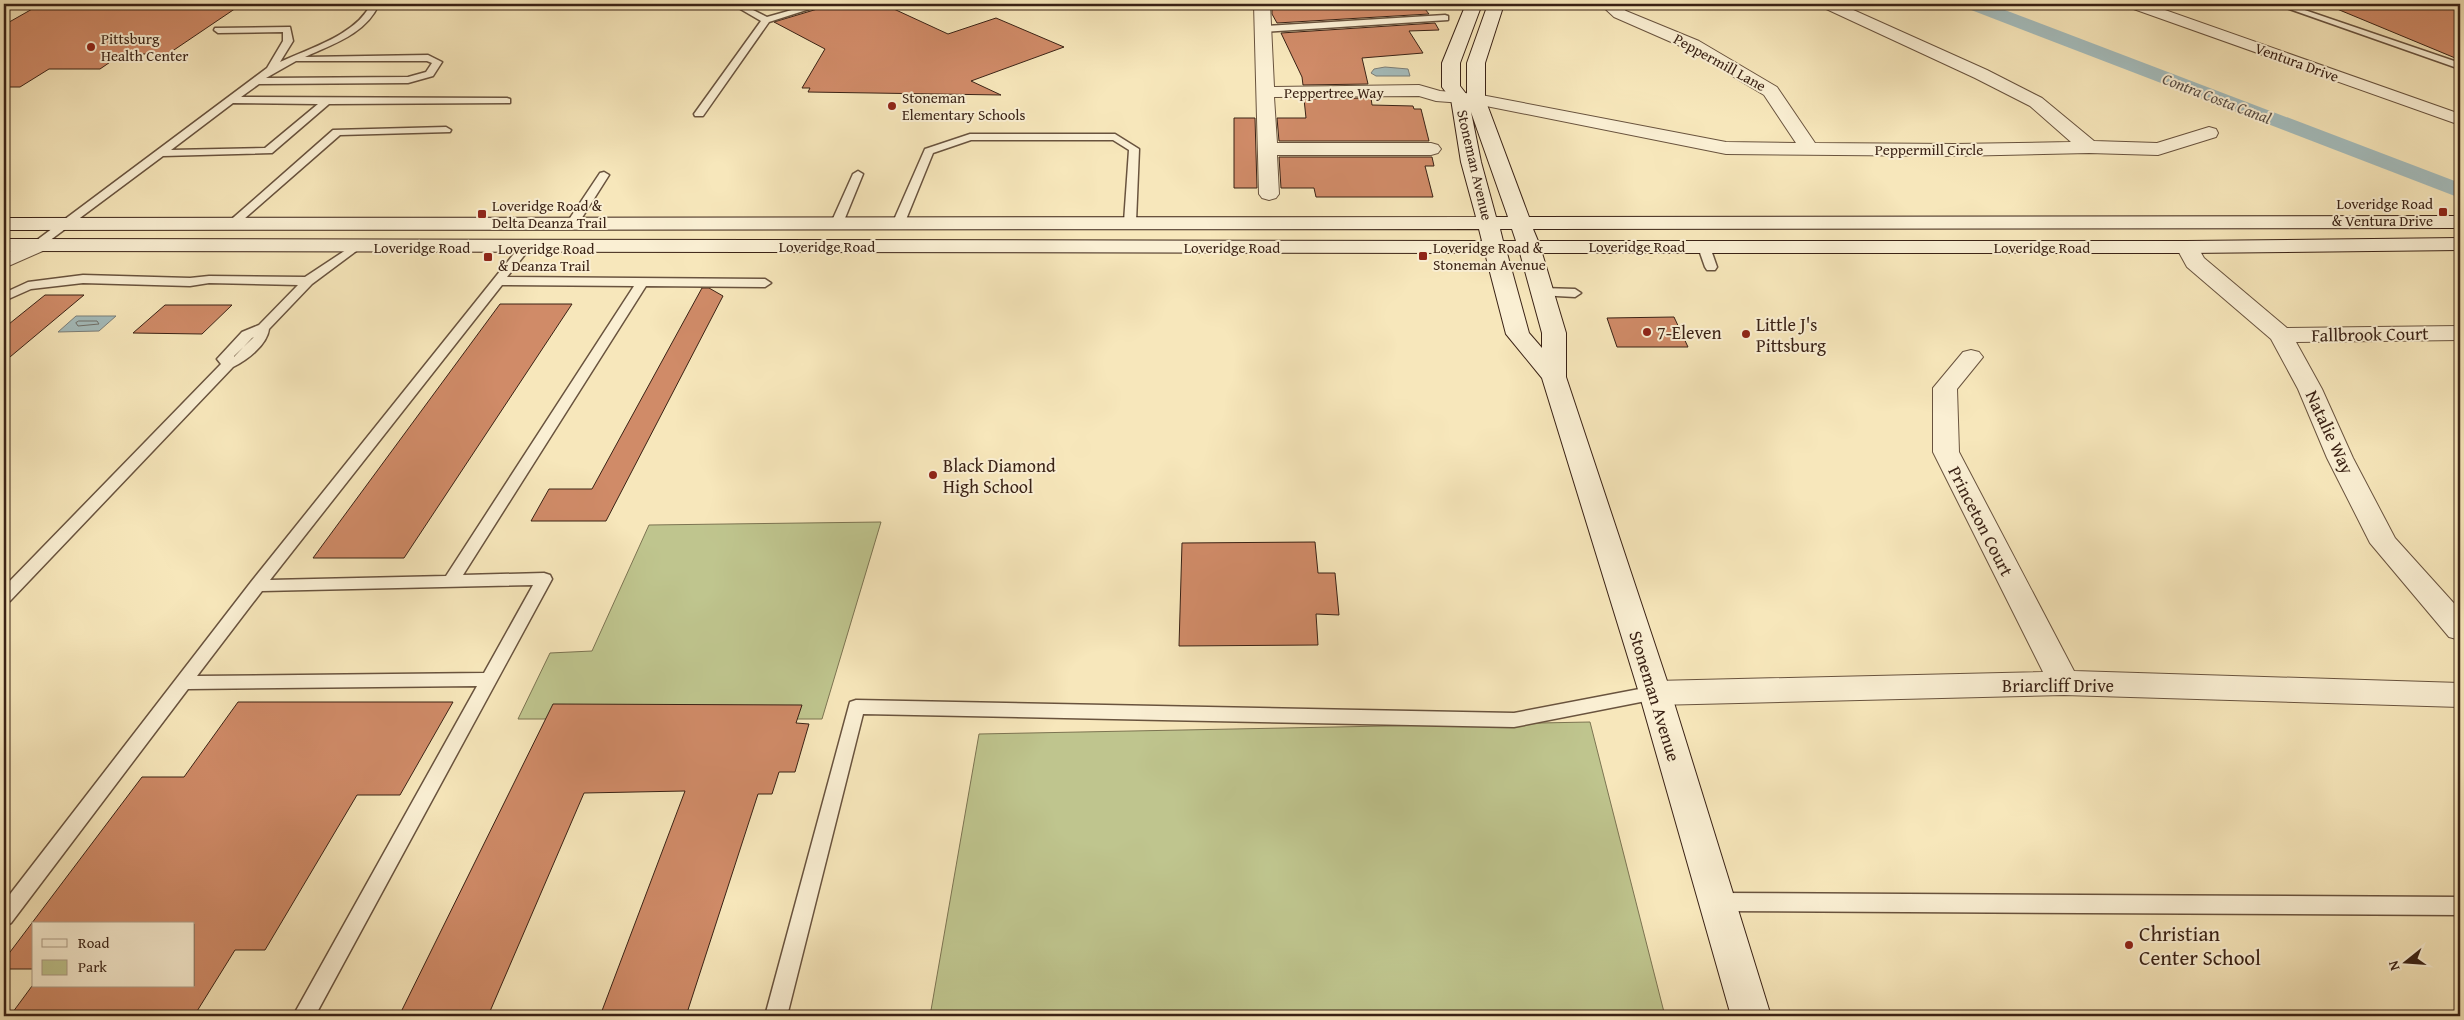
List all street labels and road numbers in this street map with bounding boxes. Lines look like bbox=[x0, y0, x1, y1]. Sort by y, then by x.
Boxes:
street label: Peppermill Lane bbox=[1670, 28, 1770, 96]
street label: Ventura Drive bbox=[2252, 37, 2342, 87]
street label: Peppertree Way bbox=[1284, 82, 1384, 103]
street label: Stoneman Avenue bbox=[1452, 108, 1498, 222]
street label: Peppermill Circle bbox=[1875, 139, 1983, 160]
street label: Loveridge Road bbox=[779, 236, 875, 257]
street label: Loveridge Road bbox=[1589, 236, 1685, 257]
street label: Loveridge Road bbox=[374, 237, 470, 258]
street label: Loveridge Road bbox=[1184, 237, 1280, 258]
street label: Loveridge Road bbox=[1994, 237, 2090, 258]
street label: Fallbrook Court bbox=[2311, 319, 2429, 349]
street label: Natalie Way bbox=[2299, 386, 2361, 478]
street label: Princeton Court bbox=[1942, 461, 2021, 582]
street label: Stoneman Avenue bbox=[1622, 627, 1688, 765]
street label: Briarcliff Drive bbox=[2002, 672, 2114, 699]

